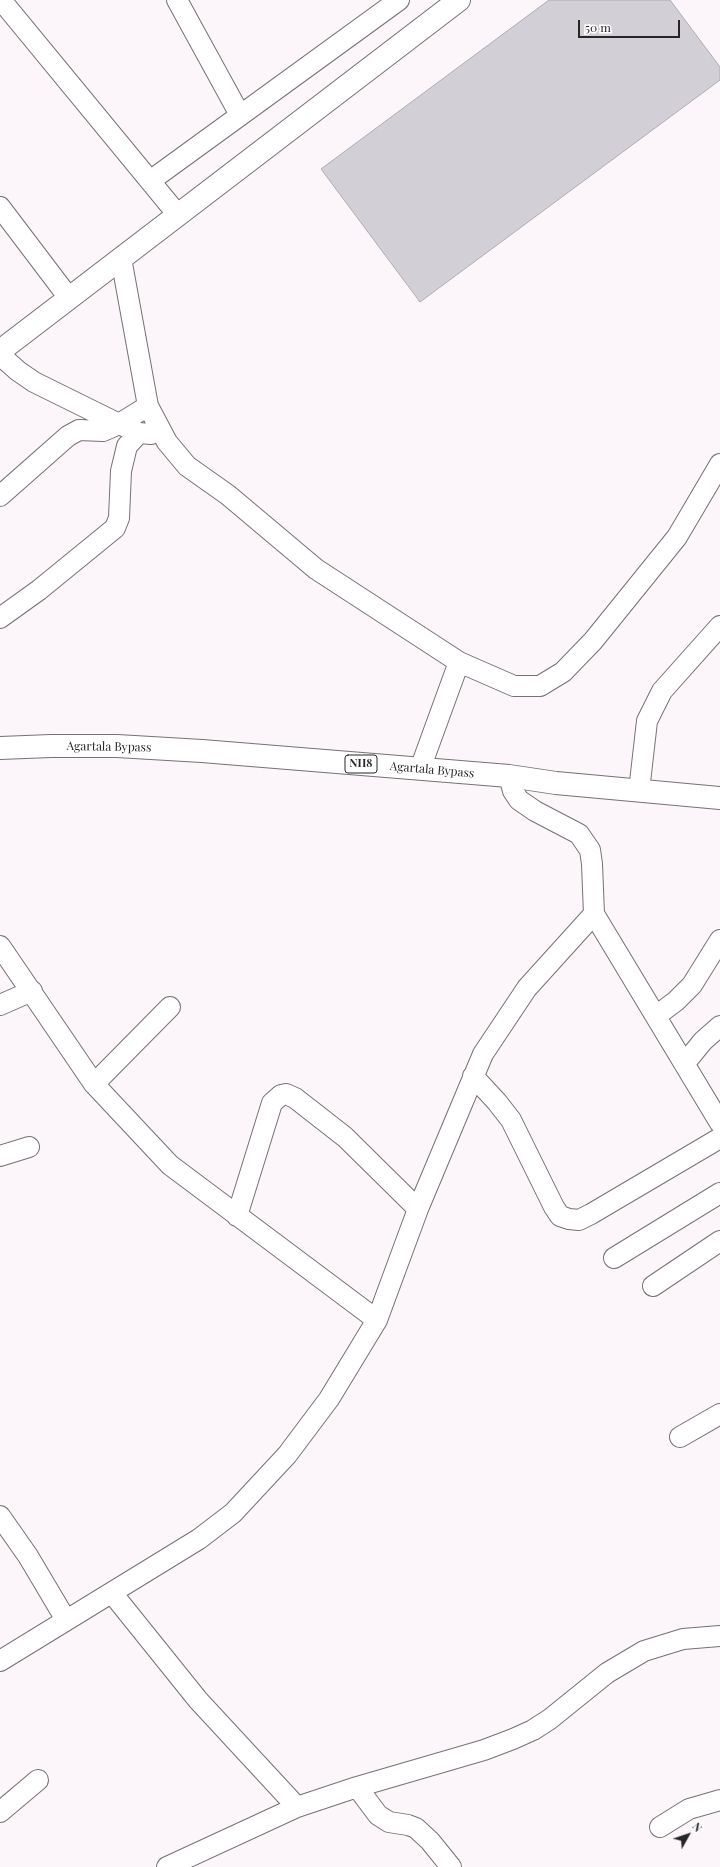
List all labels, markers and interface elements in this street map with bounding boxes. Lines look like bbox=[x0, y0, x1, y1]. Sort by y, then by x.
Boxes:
scale bar bbox=[580, 12, 682, 38]
text: 50 m bbox=[585, 19, 611, 35]
street label: Agartala Bypass bbox=[67, 739, 151, 755]
road number: NH8 bbox=[345, 755, 377, 773]
street label: Agartala Bypass bbox=[389, 759, 475, 781]
north arrow bbox=[668, 1815, 708, 1855]
text: N bbox=[689, 1819, 706, 1835]

